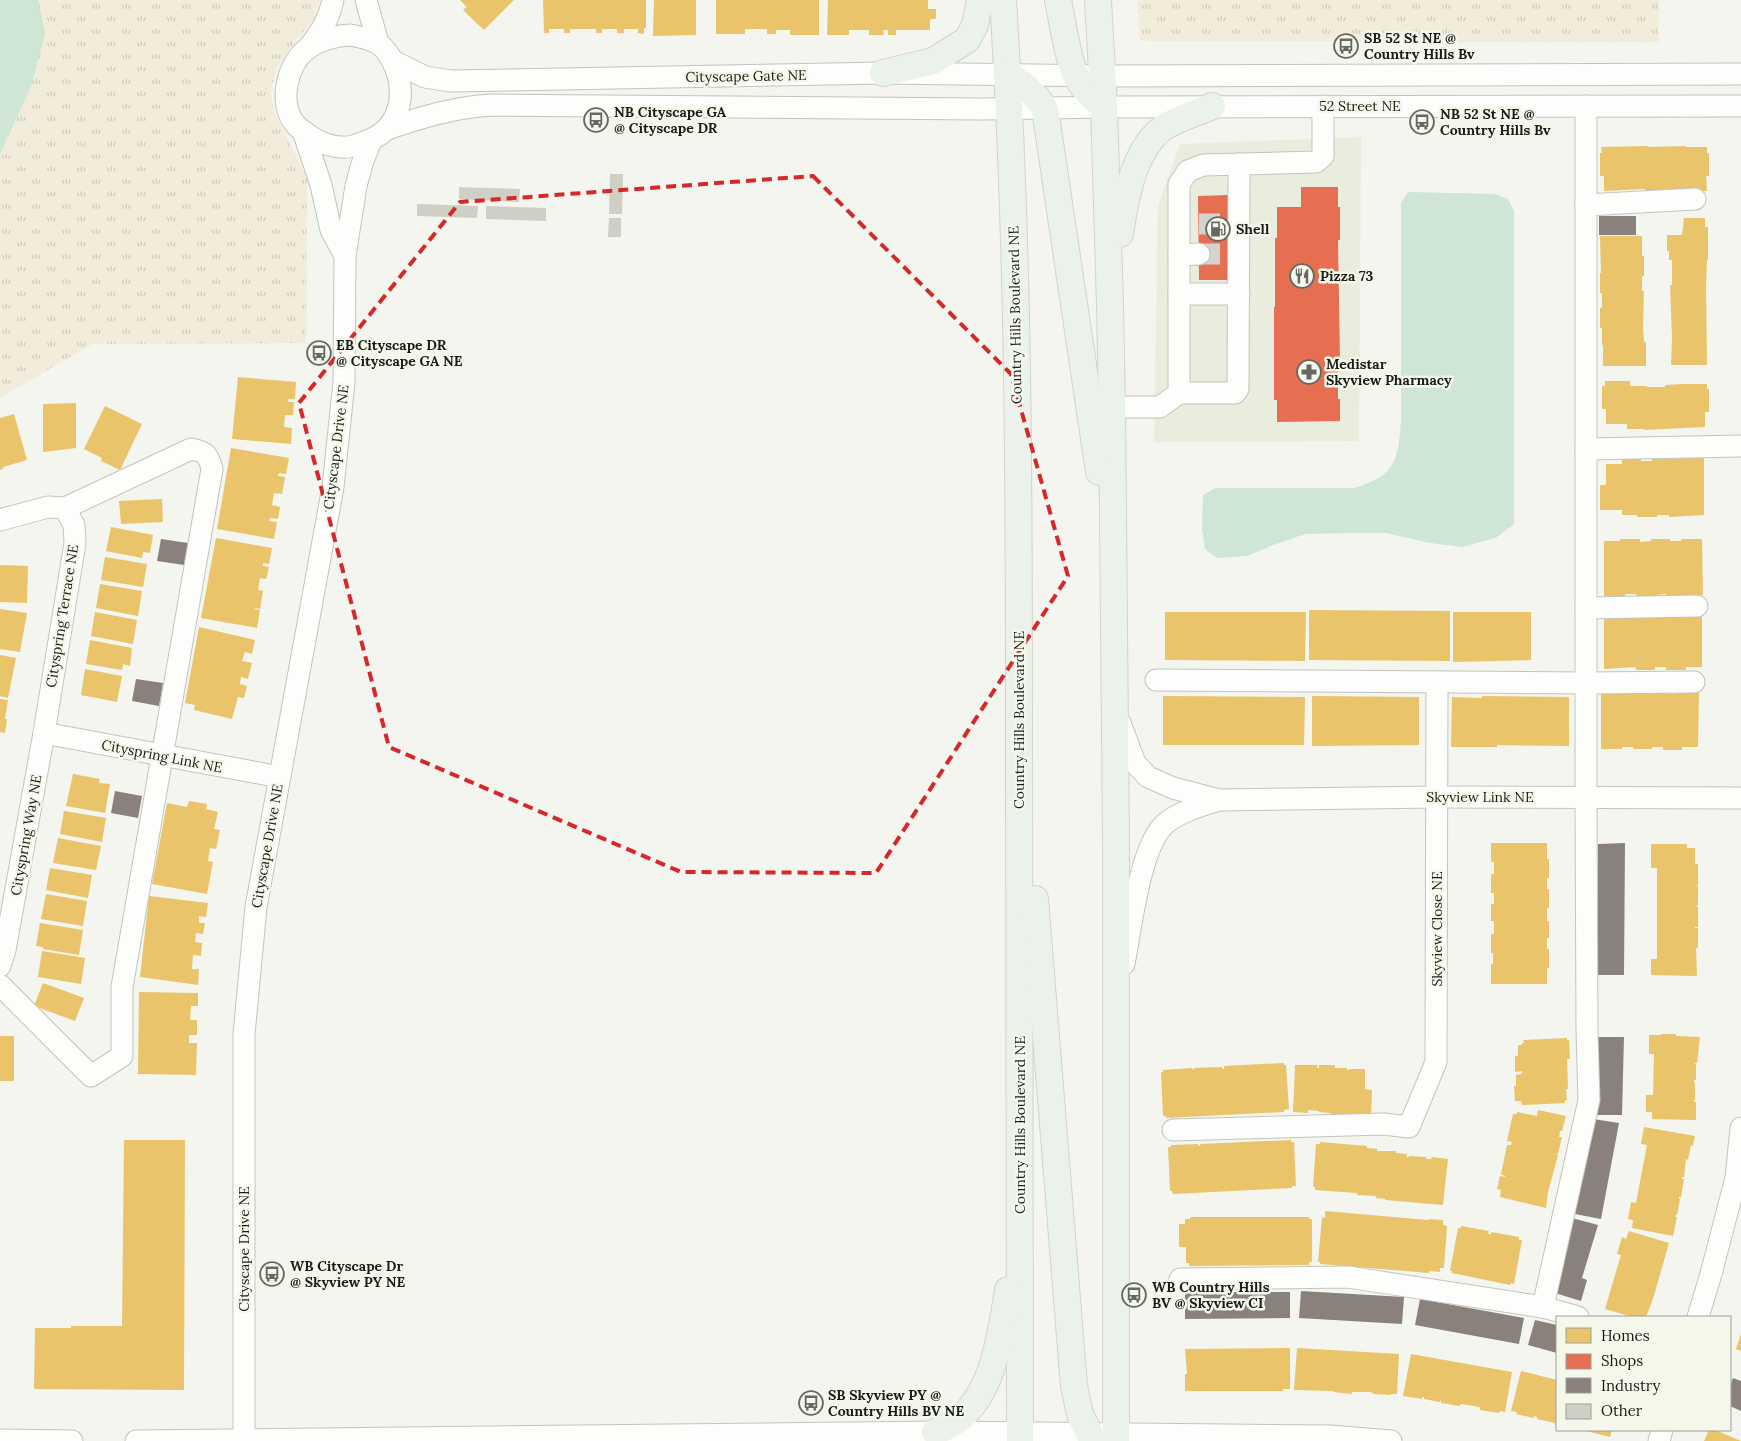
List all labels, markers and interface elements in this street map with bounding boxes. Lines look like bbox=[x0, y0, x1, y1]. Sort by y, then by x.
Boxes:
place label: SB 52 St NE @ Country Hills Bv bbox=[1364, 29, 1475, 63]
bus stop icon: SB 52 St NE @ Country Hills Bv bbox=[1333, 33, 1359, 59]
street label: Cityscape Gate NE bbox=[685, 66, 807, 86]
street label: 52 Street NE bbox=[1319, 97, 1401, 115]
place label: NB Cityscape GA @ Cityscape DR bbox=[614, 103, 727, 137]
place label: NB 52 St NE @ Country Hills Bv bbox=[1440, 105, 1551, 139]
bus stop icon: NB Cityscape GA @ Cityscape DR bbox=[583, 107, 609, 133]
bus stop icon: NB 52 St NE @ Country Hills Bv bbox=[1409, 109, 1435, 135]
fuel station icon: Shell bbox=[1205, 216, 1231, 242]
place label: Shell bbox=[1236, 220, 1270, 238]
street label: Country Hills Boulevard NE bbox=[1004, 225, 1026, 404]
restaurant icon: Pizza 73 bbox=[1289, 263, 1315, 289]
place label: Pizza 73 bbox=[1320, 267, 1373, 285]
place label: EB Cityscape DR @ Cityscape GA NE bbox=[336, 336, 463, 370]
bus stop icon: EB Cityscape DR @ Cityscape GA NE bbox=[306, 340, 332, 366]
place label: Medistar Skyview Pharmacy bbox=[1326, 355, 1452, 389]
pharmacy icon: Medistar Skyview Pharmacy bbox=[1296, 359, 1322, 385]
street label: Cityscape Drive NE bbox=[319, 383, 353, 510]
street label: Cityspring Terrace NE bbox=[42, 543, 82, 689]
street label: Country Hills Boulevard NE bbox=[1010, 631, 1028, 809]
street label: Cityspring Link NE bbox=[100, 735, 224, 777]
street label: Cityspring Way NE bbox=[7, 773, 46, 897]
street label: Cityscape Drive NE bbox=[247, 782, 287, 909]
street label: Skyview Link NE bbox=[1426, 788, 1534, 806]
street label: Skyview Close NE bbox=[1428, 871, 1446, 987]
street label: Country Hills Boulevard NE bbox=[1011, 1036, 1029, 1214]
street label: Cityscape Drive NE bbox=[235, 1186, 253, 1312]
place label: WB Cityscape Dr @ Skyview PY NE bbox=[290, 1257, 406, 1291]
bus stop icon: WB Cityscape Dr @ Skyview PY NE bbox=[259, 1261, 285, 1287]
place label: WB Country Hills BV @ Skyview CI bbox=[1152, 1278, 1270, 1312]
bus stop icon: WB Country Hills BV @ Skyview CI bbox=[1121, 1282, 1147, 1308]
legend bbox=[1556, 1316, 1731, 1431]
text: Homes bbox=[1601, 1326, 1650, 1345]
text: Shops bbox=[1601, 1351, 1643, 1370]
text: Industry bbox=[1601, 1376, 1660, 1395]
place label: SB Skyview PY @ Country Hills BV NE bbox=[828, 1386, 964, 1420]
bus stop icon: SB Skyview PY @ Country Hills BV NE bbox=[798, 1390, 824, 1416]
text: Other bbox=[1601, 1401, 1643, 1420]

